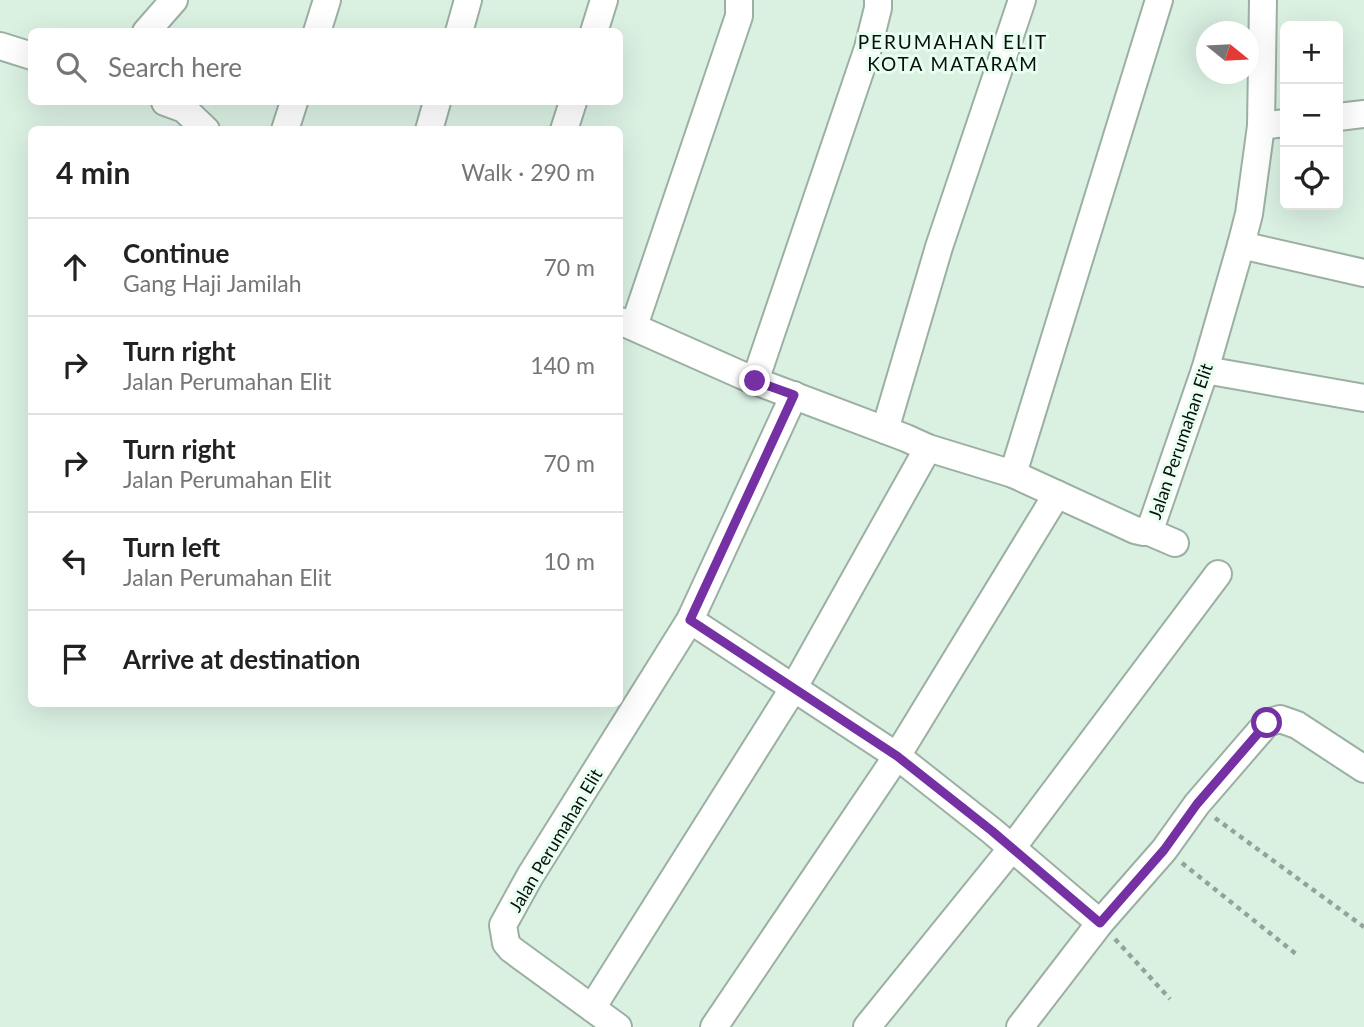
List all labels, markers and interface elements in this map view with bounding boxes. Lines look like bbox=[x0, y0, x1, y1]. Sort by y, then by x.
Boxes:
north arrow bbox=[1196, 21, 1259, 84]
map controls bbox=[1280, 21, 1343, 210]
button: + bbox=[1280, 21, 1343, 84]
search box bbox=[28, 28, 623, 105]
district label: PERUMAHAN ELIT KOTA MATARAM bbox=[858, 30, 1048, 75]
icon: search bbox=[52, 48, 90, 86]
text: Search here bbox=[108, 51, 242, 83]
button: − bbox=[1280, 84, 1343, 147]
button: locate bbox=[1280, 147, 1343, 210]
text: 4 min bbox=[56, 154, 130, 190]
text: Walk · 290 m bbox=[461, 158, 595, 186]
text: Continue bbox=[123, 237, 229, 269]
icon: ahead bbox=[56, 248, 94, 286]
text: 70 m bbox=[544, 253, 595, 281]
text: Gang Haji Jamilah bbox=[123, 269, 302, 297]
text: Turn right bbox=[123, 335, 236, 367]
icon: right bbox=[56, 346, 94, 384]
text: 140 m bbox=[530, 351, 595, 379]
street label: Jalan Perumahan Elit bbox=[1143, 360, 1217, 522]
route end bbox=[739, 365, 770, 396]
text: Jalan Perumahan Elit bbox=[123, 367, 332, 395]
text: Turn right bbox=[123, 433, 236, 465]
icon: right bbox=[56, 444, 94, 482]
text: 70 m bbox=[544, 449, 595, 477]
text: Jalan Perumahan Elit bbox=[123, 465, 332, 493]
text: Turn left bbox=[123, 531, 220, 563]
icon: left bbox=[56, 542, 94, 580]
text: 10 m bbox=[544, 547, 595, 575]
text: Jalan Perumahan Elit bbox=[123, 563, 332, 591]
icon: arrive bbox=[56, 640, 94, 678]
text: Arrive at destination bbox=[123, 643, 360, 675]
route start bbox=[1251, 707, 1282, 738]
street label: Jalan Perumahan Elit bbox=[504, 764, 607, 916]

